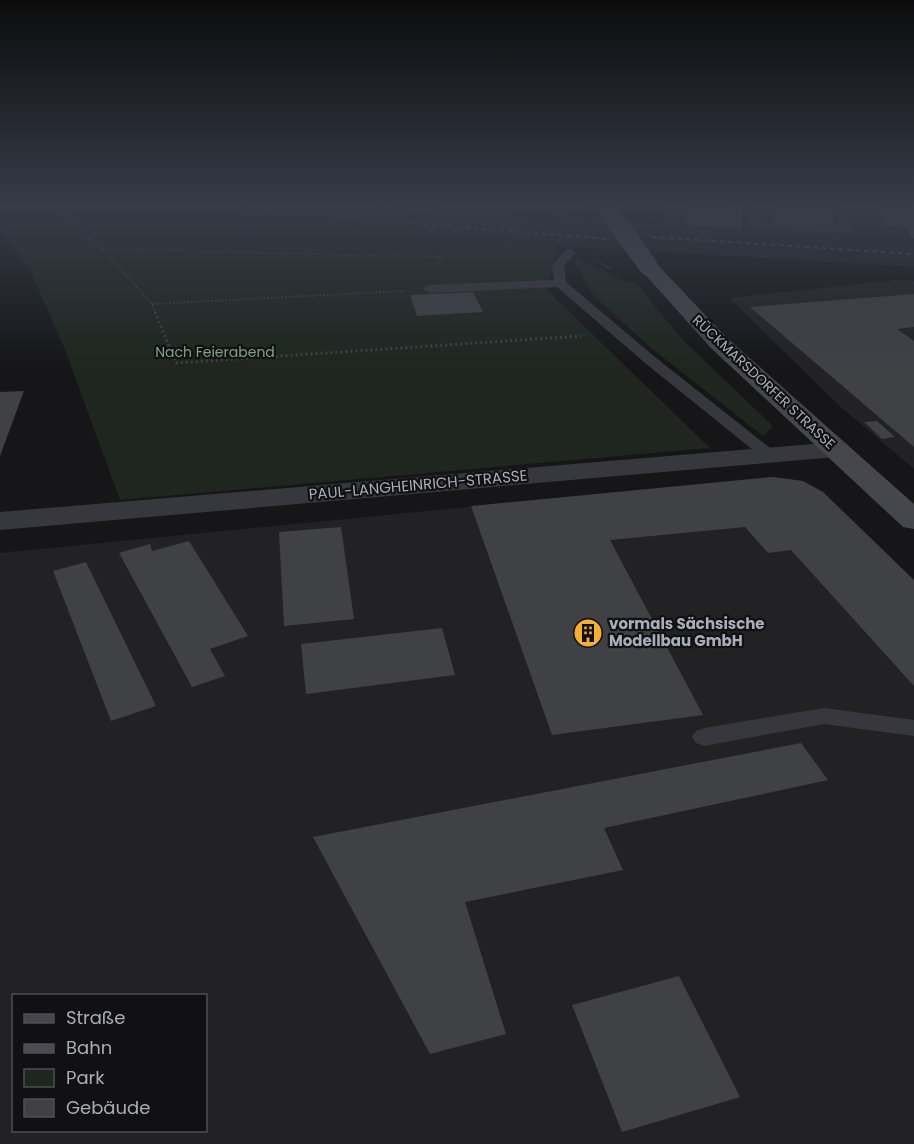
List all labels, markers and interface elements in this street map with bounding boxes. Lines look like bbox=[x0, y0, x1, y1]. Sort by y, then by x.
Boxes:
street label: RÜCKMARSDORFER STRASSE bbox=[688, 310, 840, 454]
park label: Nach Feierabend bbox=[155, 342, 275, 362]
street label: PAUL-LANGHEINRICH-STRASSE bbox=[308, 464, 528, 505]
place label: vormals Sächsische Modellbau GmbH bbox=[609, 613, 765, 651]
building icon: vormals Sächsische Modellbau GmbH bbox=[572, 617, 604, 649]
legend bbox=[12, 994, 207, 1132]
text: Straße bbox=[66, 1005, 125, 1030]
text: Bahn bbox=[66, 1035, 112, 1060]
text: Park bbox=[66, 1065, 105, 1090]
text: Gebäude bbox=[66, 1095, 150, 1120]

